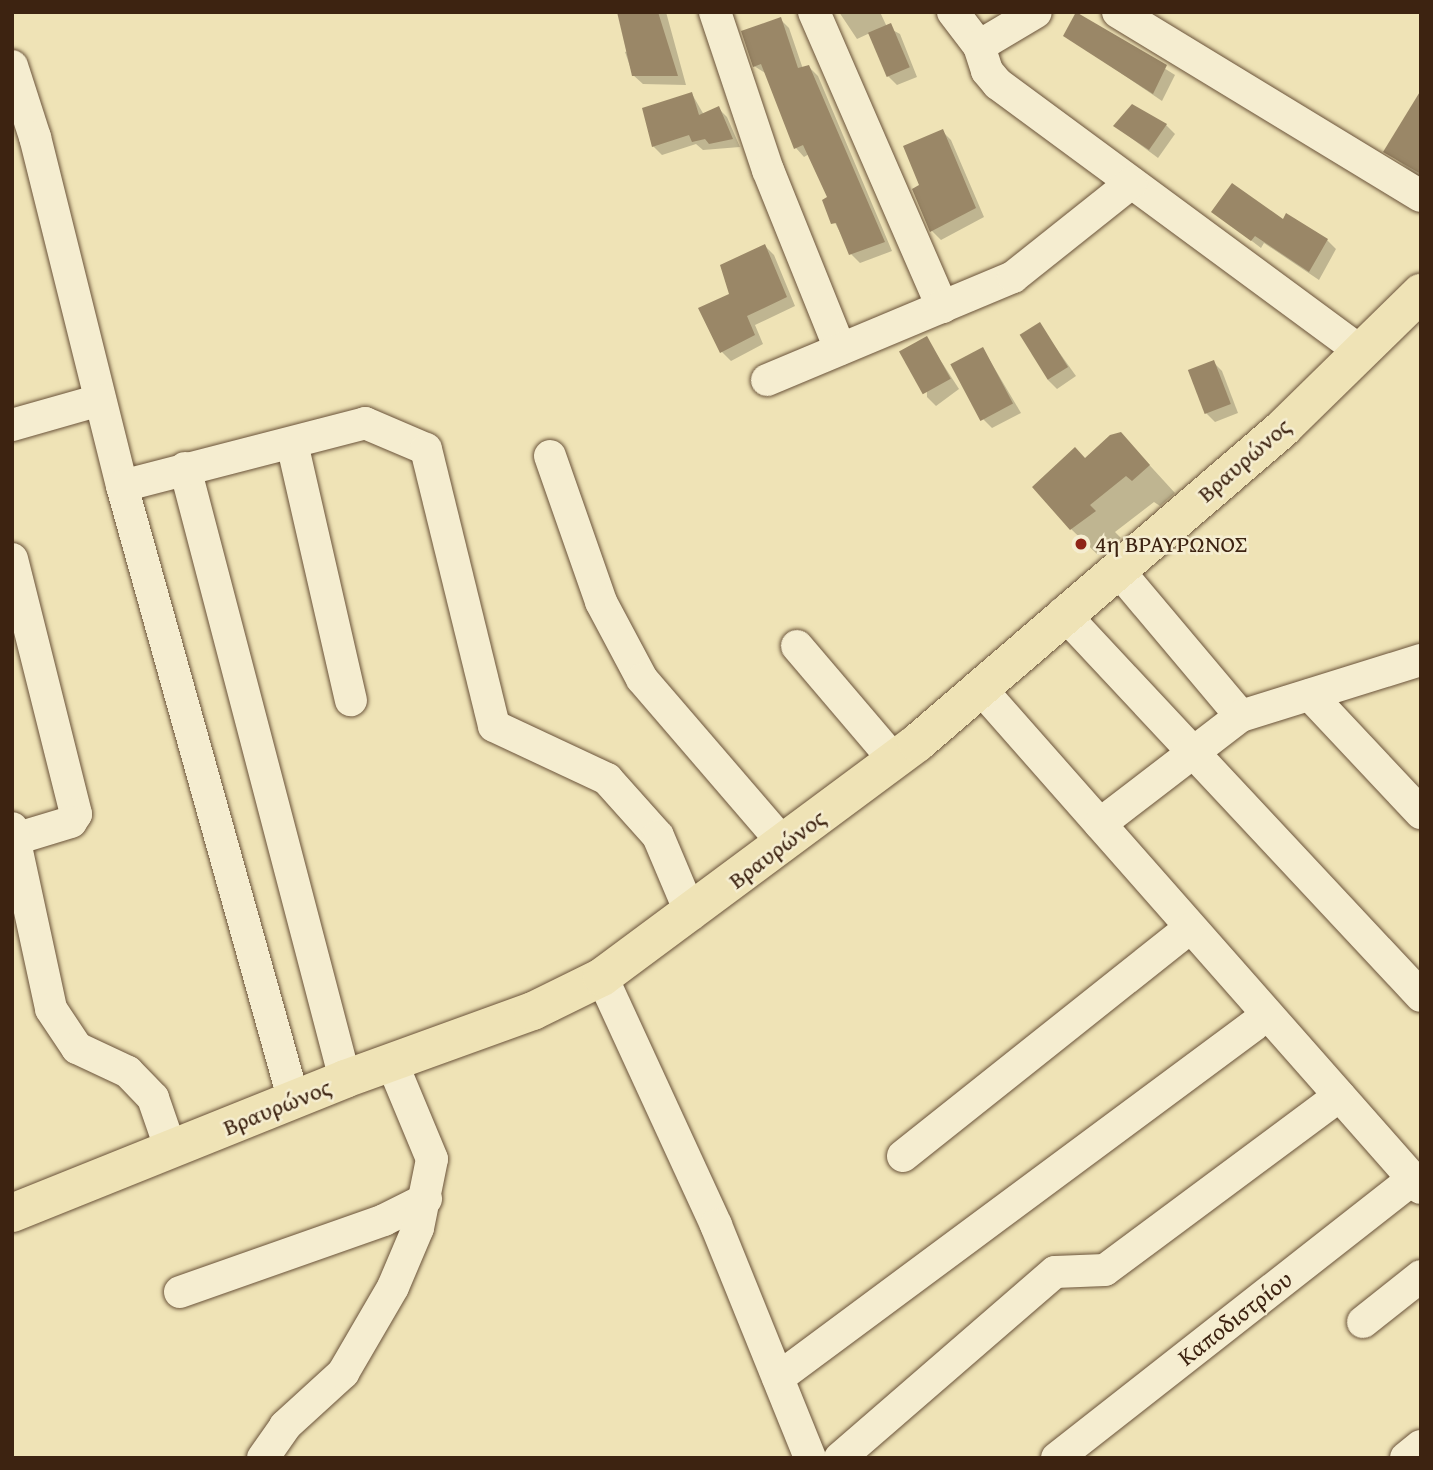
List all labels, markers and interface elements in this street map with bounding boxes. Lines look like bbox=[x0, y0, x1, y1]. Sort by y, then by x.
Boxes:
street label: Βραυρώνος bbox=[1192, 412, 1296, 508]
place label: 4η ΒΡΑΥΡΩΝΟΣ bbox=[1095, 530, 1247, 558]
marker: 4η ΒΡΑΥΡΩΝΟΣ bbox=[1073, 536, 1089, 552]
street label: Βραυρώνος bbox=[723, 803, 831, 895]
street label: Βραυρώνος bbox=[219, 1072, 335, 1142]
street label: Καποδιστρίου bbox=[1172, 1264, 1298, 1372]

